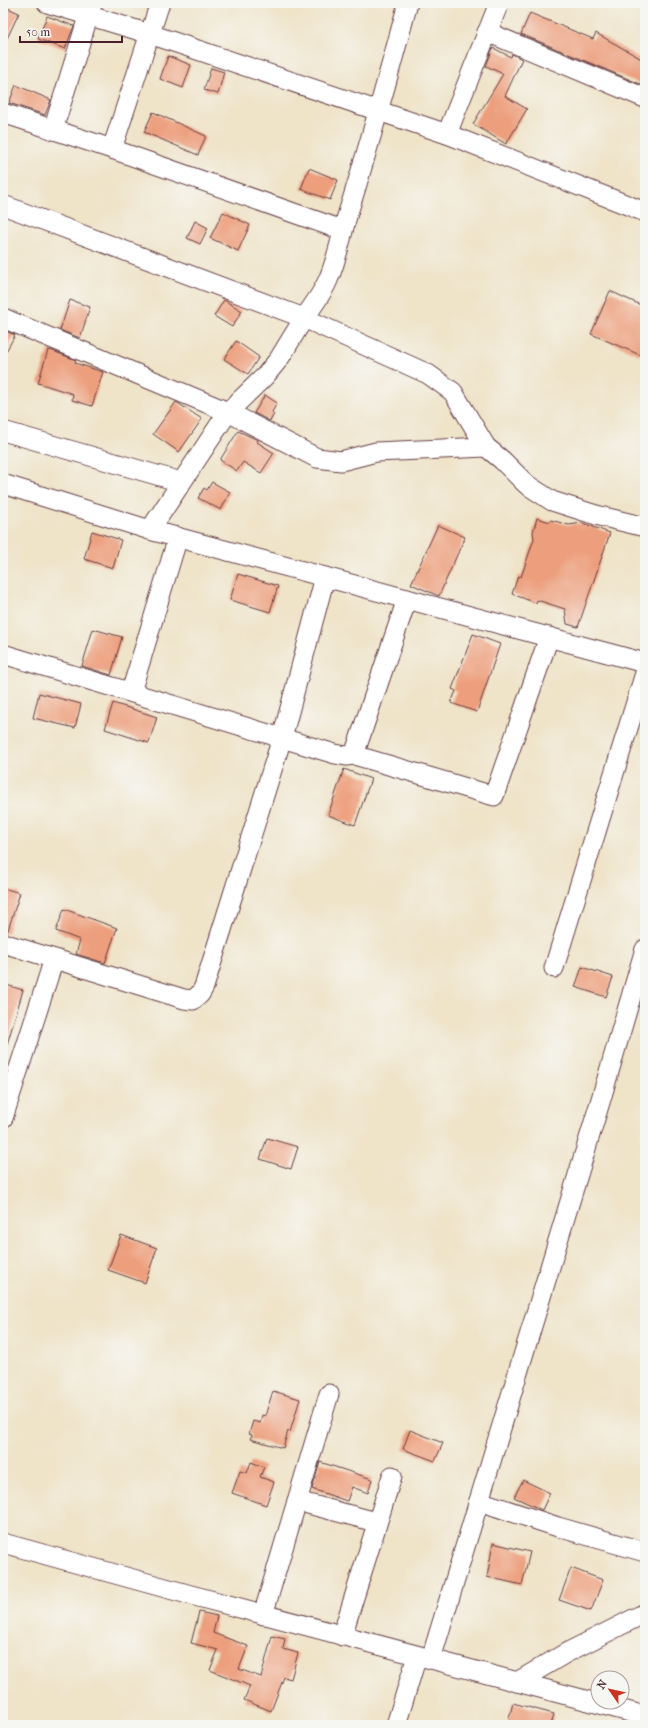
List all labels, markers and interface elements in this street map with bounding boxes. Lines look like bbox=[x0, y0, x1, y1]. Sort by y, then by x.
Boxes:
scale bar bbox=[20, 18, 122, 44]
text: 50 m bbox=[26, 25, 50, 39]
north arrow bbox=[590, 1670, 630, 1710]
text: N bbox=[594, 1677, 610, 1692]

